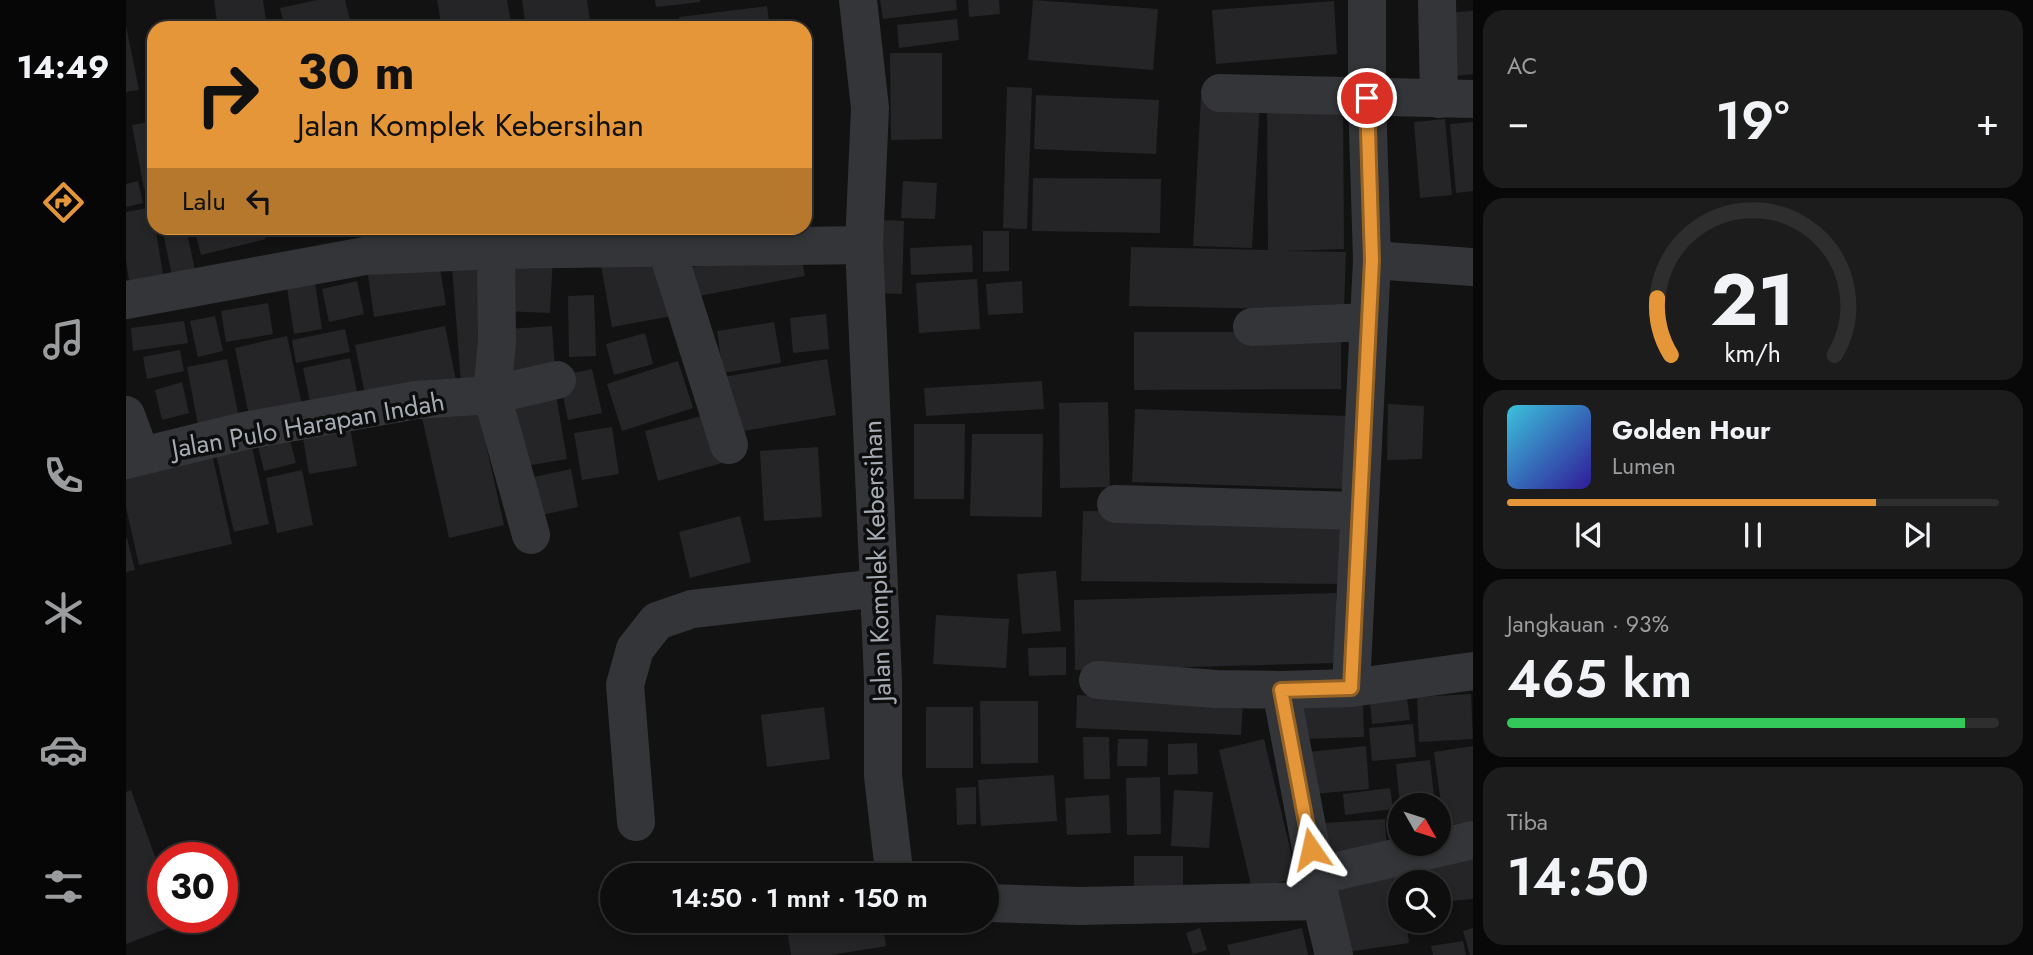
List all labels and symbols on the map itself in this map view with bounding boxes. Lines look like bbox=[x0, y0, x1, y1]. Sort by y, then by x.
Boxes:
pin bbox=[1337, 68, 1397, 128]
street label: Jalan Pulo Harapan Indah bbox=[166, 382, 447, 468]
street label: Jalan Komplek Kebersihan bbox=[853, 419, 901, 706]
north arrow bbox=[1388, 793, 1451, 856]
position arrow bbox=[1274, 812, 1348, 886]
speed limit sign: 30 bbox=[147, 842, 238, 933]

